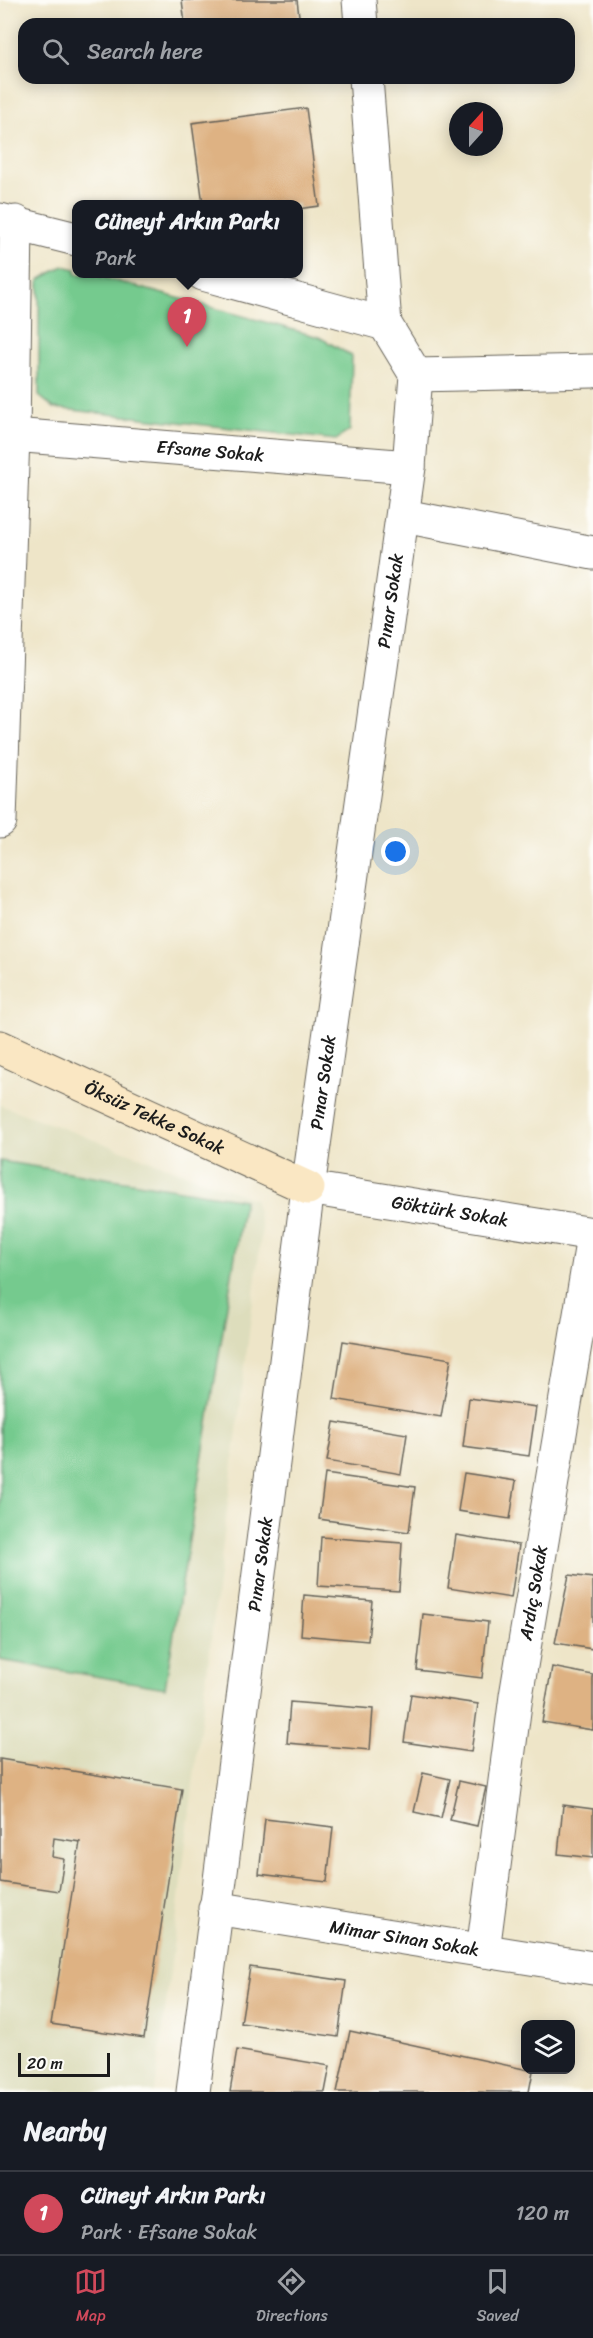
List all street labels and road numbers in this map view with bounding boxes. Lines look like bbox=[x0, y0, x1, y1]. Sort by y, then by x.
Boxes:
street label: Efsane Sokak bbox=[156, 431, 266, 471]
street label: Pınar Sokak bbox=[368, 551, 413, 650]
street label: Pınar Sokak bbox=[300, 1032, 345, 1132]
street label: Öksüz Tekke Sokak bbox=[79, 1072, 231, 1164]
street label: Göktürk Sokak bbox=[389, 1186, 511, 1236]
street label: Pınar Sokak bbox=[238, 1514, 282, 1614]
street label: Ardıç Sokak bbox=[509, 1542, 557, 1644]
street label: Mimar Sinan Sokak bbox=[328, 1910, 482, 1966]

